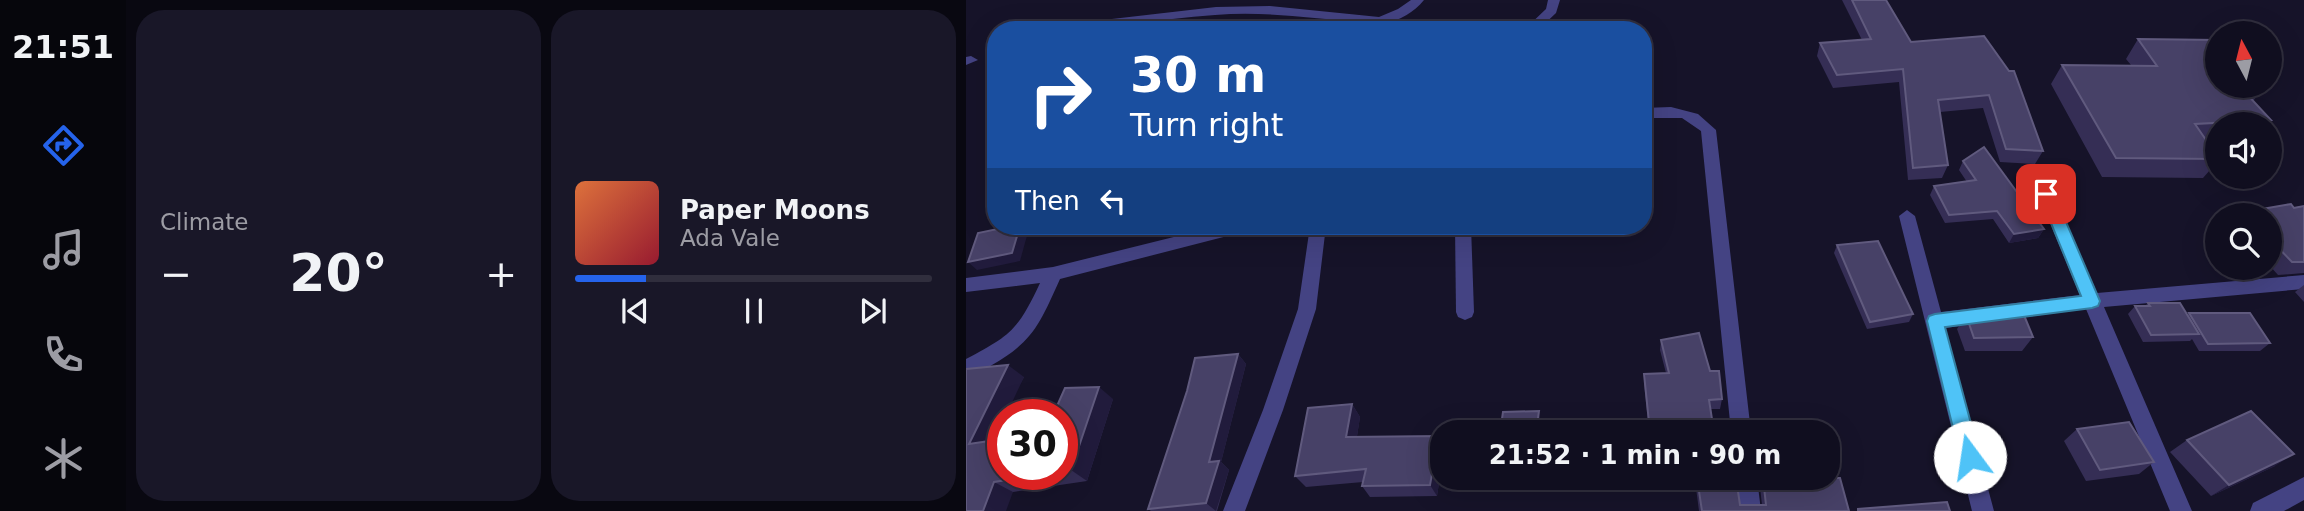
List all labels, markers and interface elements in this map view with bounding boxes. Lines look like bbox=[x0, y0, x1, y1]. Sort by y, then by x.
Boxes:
north arrow bbox=[2205, 21, 2282, 98]
map controls bbox=[2205, 21, 2282, 280]
text: 21:51 bbox=[12, 28, 114, 66]
text: 30 m bbox=[1130, 47, 1266, 104]
icon: right bbox=[1015, 49, 1106, 140]
text: Turn right bbox=[1130, 106, 1283, 144]
button: sound bbox=[2205, 112, 2282, 189]
icon: directions bbox=[39, 121, 88, 170]
pin bbox=[2016, 164, 2076, 224]
icon: arrive bbox=[2027, 175, 2065, 213]
icon: left bbox=[1094, 182, 1132, 220]
text: Then bbox=[1015, 186, 1080, 216]
text: Paper Moons bbox=[680, 195, 870, 225]
button: search bbox=[2205, 203, 2282, 280]
text: Climate bbox=[160, 209, 249, 235]
icon: music bbox=[39, 225, 88, 274]
text: Ada Vale bbox=[680, 225, 780, 251]
text: 20° bbox=[289, 243, 388, 303]
text: − bbox=[160, 252, 192, 296]
text: + bbox=[485, 252, 517, 296]
icon: previous bbox=[616, 292, 654, 330]
icon: pause bbox=[735, 292, 773, 330]
icon: next bbox=[854, 292, 892, 330]
icon: phone bbox=[39, 330, 88, 379]
speed limit sign: 30 bbox=[987, 399, 1078, 490]
position arrow bbox=[1933, 420, 2007, 494]
icon: climate bbox=[39, 434, 88, 483]
text: 21:52 · 1 min · 90 m bbox=[1489, 440, 1781, 470]

